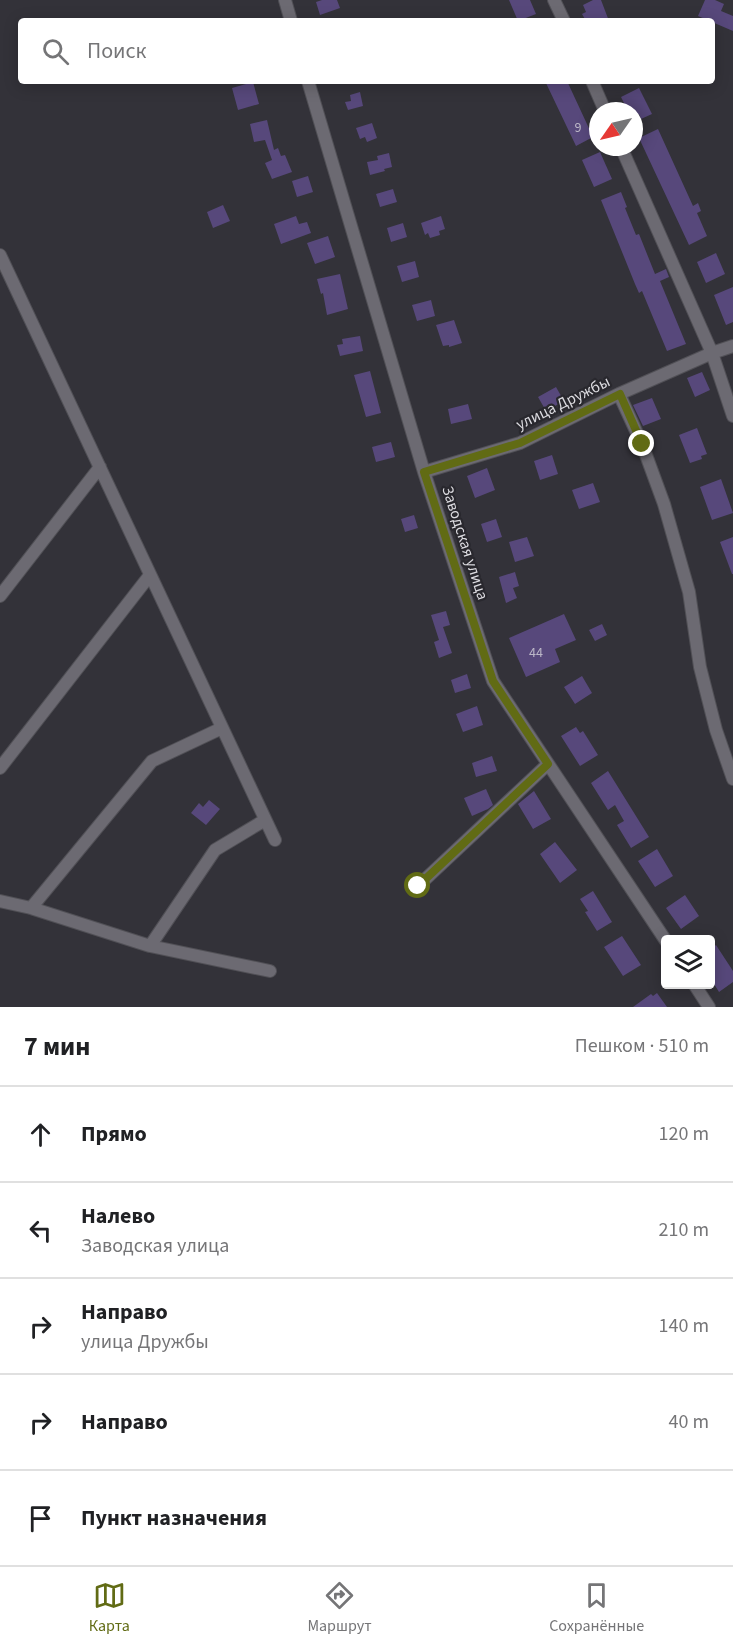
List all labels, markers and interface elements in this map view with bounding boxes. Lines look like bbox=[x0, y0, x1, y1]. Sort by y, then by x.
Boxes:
search box bbox=[18, 18, 715, 84]
icon: search bbox=[39, 35, 72, 68]
text: Поиск bbox=[87, 35, 146, 67]
north arrow bbox=[589, 102, 643, 156]
house number: 9 bbox=[575, 118, 582, 138]
street label: улица Дружбы bbox=[512, 371, 614, 435]
route end bbox=[628, 430, 654, 456]
street label: Заводская улица bbox=[436, 483, 494, 603]
house number: 44 bbox=[529, 643, 543, 663]
route start bbox=[404, 872, 430, 898]
map controls bbox=[661, 935, 715, 989]
button: layers bbox=[661, 935, 715, 989]
text: 7 мин bbox=[24, 1028, 90, 1065]
text: Пешком · 510 m bbox=[575, 1032, 709, 1060]
icon: ahead bbox=[24, 1118, 57, 1151]
text: Прямо bbox=[81, 1118, 147, 1150]
text: 120 m bbox=[659, 1120, 709, 1148]
text: Налево bbox=[81, 1200, 155, 1232]
icon: left bbox=[24, 1214, 57, 1247]
text: 210 m bbox=[659, 1216, 709, 1244]
text: Заводская улица bbox=[81, 1232, 229, 1260]
text: Направо bbox=[81, 1296, 168, 1328]
icon: right bbox=[24, 1310, 57, 1343]
text: 140 m bbox=[659, 1312, 709, 1340]
text: улица Дружбы bbox=[81, 1328, 209, 1356]
icon: right bbox=[24, 1406, 57, 1439]
text: Направо bbox=[81, 1406, 168, 1438]
text: 40 m bbox=[669, 1408, 709, 1436]
icon: arrive bbox=[24, 1502, 57, 1535]
text: Пункт назначения bbox=[81, 1502, 267, 1534]
tab: Карта bbox=[89, 1579, 130, 1637]
tab: Маршрут bbox=[307, 1579, 372, 1637]
tab: Сохранённые bbox=[549, 1579, 644, 1637]

